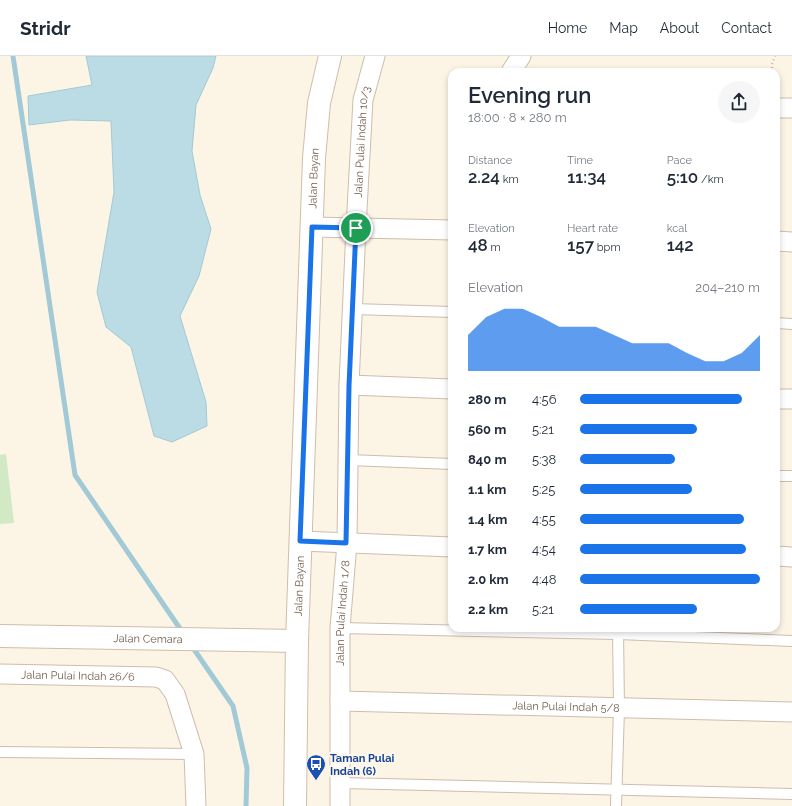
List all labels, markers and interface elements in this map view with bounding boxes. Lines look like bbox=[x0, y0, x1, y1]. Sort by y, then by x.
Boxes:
text: Stridr bbox=[20, 17, 71, 39]
text: Home bbox=[548, 20, 587, 36]
text: Map bbox=[609, 20, 638, 36]
text: About bbox=[660, 20, 699, 36]
text: Contact bbox=[721, 20, 772, 36]
button: share bbox=[718, 81, 760, 123]
text: Evening run bbox=[468, 82, 591, 108]
street label: Jalan Pulai Indah 10/3 bbox=[352, 85, 374, 198]
text: 18:00 · 8 × 280 m bbox=[468, 110, 567, 125]
street label: Jalan Bayan bbox=[306, 147, 322, 209]
text: Distance bbox=[468, 154, 512, 167]
text: Time bbox=[567, 154, 593, 167]
text: Pace bbox=[667, 154, 692, 167]
text: 2.24 bbox=[468, 167, 500, 187]
text: 11:34 bbox=[567, 167, 606, 187]
text: 5:10 bbox=[667, 167, 698, 187]
text: km bbox=[500, 173, 519, 186]
text: /km bbox=[698, 173, 724, 186]
pin bbox=[339, 211, 373, 245]
icon: arrive bbox=[345, 217, 367, 239]
text: Elevation bbox=[468, 222, 515, 235]
text: Heart rate bbox=[567, 222, 618, 235]
text: kcal bbox=[667, 222, 687, 235]
text: 48 bbox=[468, 235, 488, 255]
text: 157 bbox=[567, 235, 594, 255]
text: 142 bbox=[667, 235, 694, 255]
text: m bbox=[488, 241, 501, 254]
text: bpm bbox=[594, 241, 621, 254]
text: Elevation bbox=[468, 280, 523, 295]
text: 204–210 m bbox=[695, 280, 760, 295]
text: 280 m bbox=[468, 392, 506, 407]
text: 4:56 bbox=[532, 392, 556, 407]
text: 560 m bbox=[468, 422, 506, 437]
text: 5:21 bbox=[532, 422, 554, 437]
text: 840 m bbox=[468, 452, 506, 467]
text: 5:38 bbox=[532, 452, 556, 467]
text: 1.1 km bbox=[468, 482, 506, 497]
text: 5:25 bbox=[532, 482, 555, 497]
text: 1.4 km bbox=[468, 512, 507, 527]
text: 4:55 bbox=[532, 512, 556, 527]
text: 1.7 km bbox=[468, 542, 507, 557]
text: 4:54 bbox=[532, 542, 556, 557]
street label: Jalan Bayan bbox=[292, 555, 307, 617]
street label: Jalan Pulai Indah 1/8 bbox=[334, 560, 353, 666]
text: 2.0 km bbox=[468, 572, 509, 587]
text: 4:48 bbox=[532, 572, 556, 587]
text: 2.2 km bbox=[468, 602, 508, 617]
text: 5:21 bbox=[532, 602, 554, 617]
street label: Jalan Cemara bbox=[113, 632, 183, 646]
street label: Jalan Pulai Indah 26/6 bbox=[21, 668, 135, 684]
street label: Jalan Pulai Indah 5/8 bbox=[512, 699, 620, 715]
place label: Taman Pulai Indah (6) bbox=[330, 752, 394, 778]
bus stop icon: Taman Pulai Indah (6) bbox=[305, 753, 327, 781]

